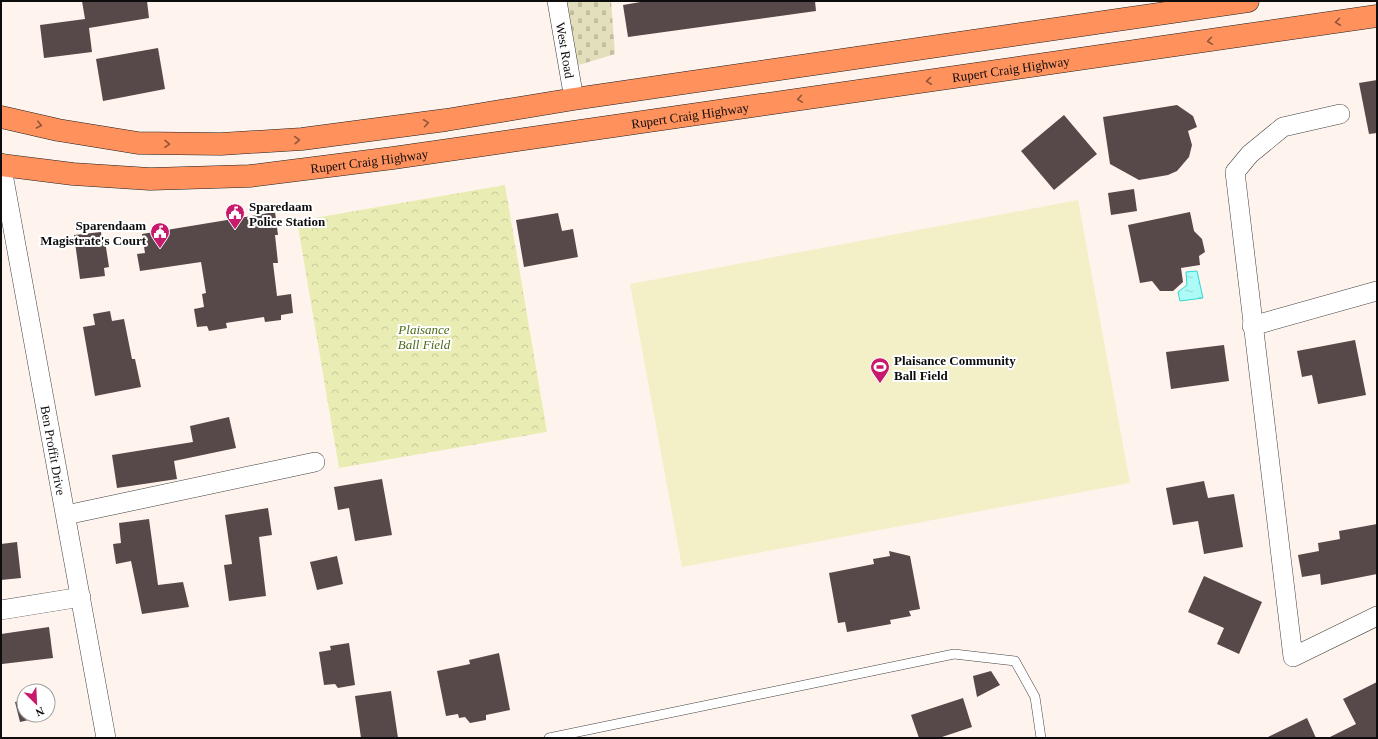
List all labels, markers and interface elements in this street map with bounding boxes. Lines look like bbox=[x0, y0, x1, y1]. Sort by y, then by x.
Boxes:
one-way arrow bbox=[1335, 17, 1342, 26]
street label: West Road bbox=[553, 21, 577, 80]
one-way arrow bbox=[1207, 36, 1213, 45]
street label: Rupert Craig Highway bbox=[951, 53, 1071, 85]
one-way arrow bbox=[926, 76, 932, 85]
one-way arrow bbox=[797, 94, 803, 103]
street label: Rupert Craig Highway bbox=[630, 100, 750, 132]
one-way arrow bbox=[423, 119, 429, 128]
one-way arrow bbox=[36, 121, 42, 129]
one-way arrow bbox=[294, 135, 300, 144]
one-way arrow bbox=[164, 140, 170, 148]
street label: Rupert Craig Highway bbox=[310, 146, 430, 176]
place label: Sparedaam Police Station bbox=[249, 199, 326, 229]
public building icon: Sparedaam Police Station bbox=[224, 202, 246, 230]
place label: Sparendaam Magistrate's Court bbox=[40, 218, 147, 248]
public building icon: Sparendaam Magistrate's Court bbox=[149, 221, 171, 249]
park label: Plaisance Ball Field bbox=[397, 322, 451, 352]
place label: Plaisance Community Ball Field bbox=[894, 353, 1016, 383]
sports icon: Plaisance Community Ball Field bbox=[869, 356, 891, 384]
street label: Ben Proffit Drive bbox=[37, 404, 69, 497]
north arrow bbox=[16, 683, 56, 723]
text: N bbox=[34, 705, 46, 719]

